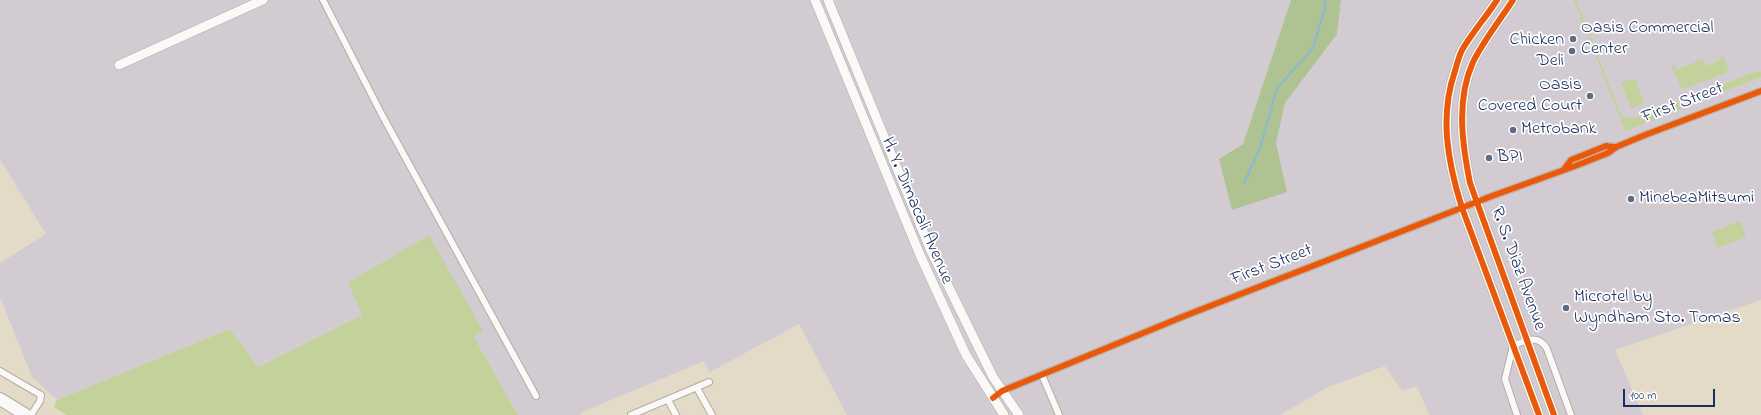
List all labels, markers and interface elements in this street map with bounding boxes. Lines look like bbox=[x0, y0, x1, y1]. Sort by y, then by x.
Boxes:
place label: Oasis Commercial Center bbox=[1581, 18, 1713, 60]
place label: Chicken Deli bbox=[1510, 30, 1564, 72]
marker: Oasis Commercial Center bbox=[1568, 34, 1578, 44]
marker: Chicken Deli bbox=[1567, 46, 1577, 56]
place label: Oasis Covered Court bbox=[1478, 75, 1582, 118]
street label: First Street bbox=[1639, 79, 1727, 129]
marker: Oasis Covered Court bbox=[1585, 91, 1595, 101]
place label: Metrobank bbox=[1521, 119, 1596, 141]
marker: Metrobank bbox=[1508, 125, 1518, 135]
street label: H. Y. Dimacali Avenue bbox=[875, 134, 957, 288]
place label: BPI bbox=[1497, 147, 1523, 169]
marker: BPI bbox=[1484, 153, 1494, 163]
place label: MinebeaMitsumi bbox=[1639, 188, 1754, 210]
marker: MinebeaMitsumi bbox=[1626, 194, 1636, 204]
street label: R. S. Diaz Avenue bbox=[1485, 204, 1549, 334]
street label: First Street bbox=[1228, 241, 1316, 291]
place label: Microtel by Wyndham Sto. Tomas bbox=[1574, 287, 1741, 330]
marker: Microtel by Wyndham Sto. Tomas bbox=[1561, 303, 1571, 313]
scale bar bbox=[1625, 381, 1717, 407]
text: 100 m bbox=[1630, 387, 1657, 405]

